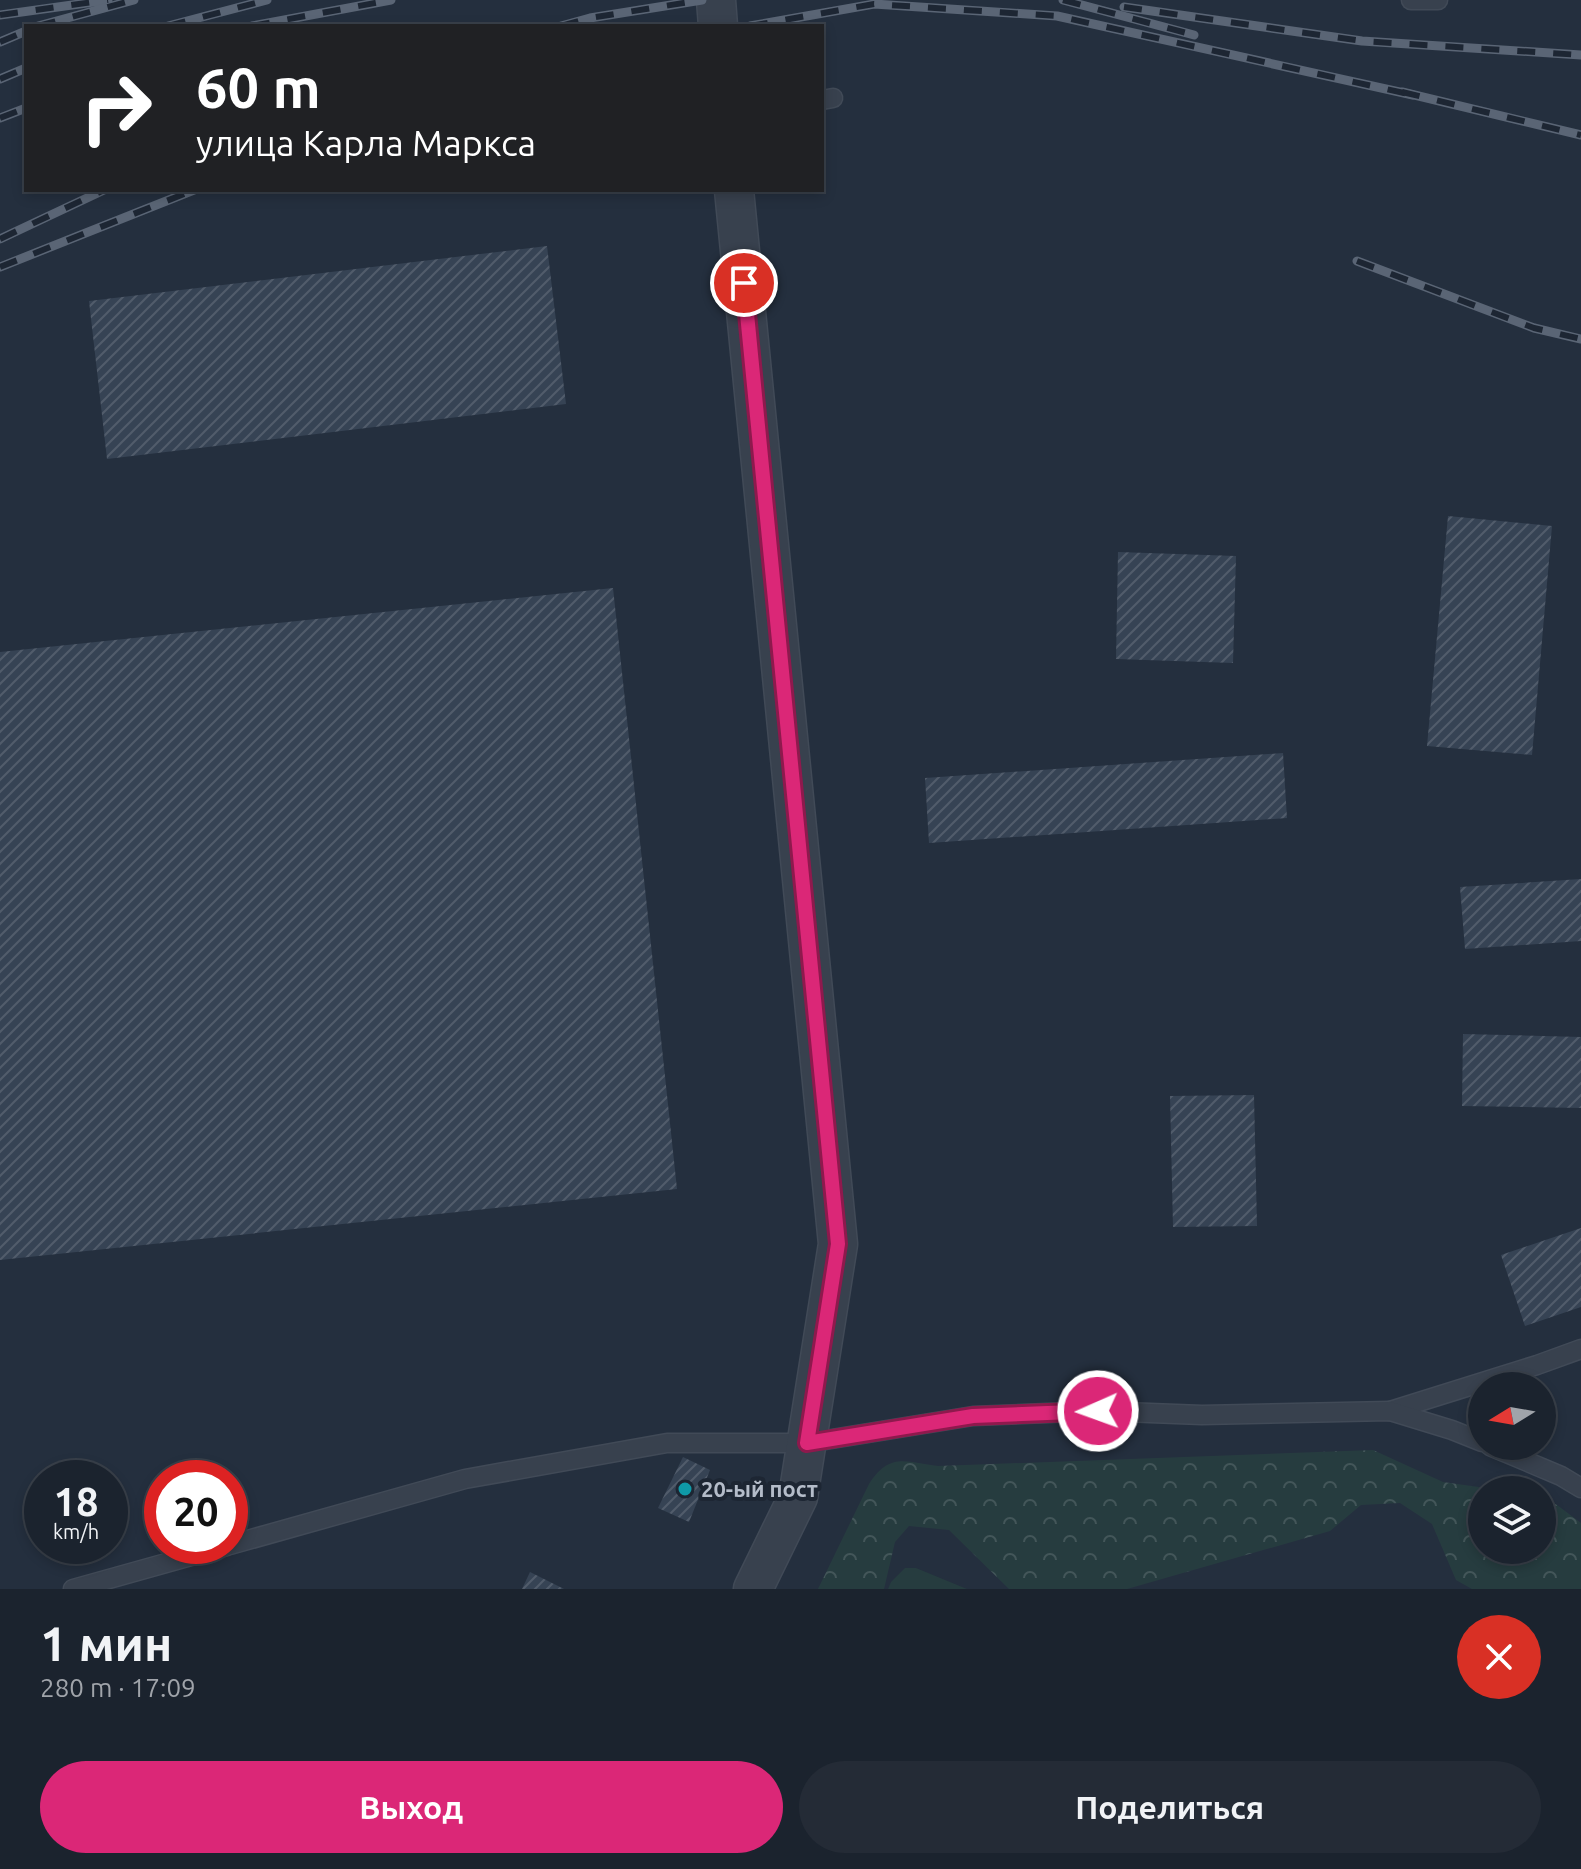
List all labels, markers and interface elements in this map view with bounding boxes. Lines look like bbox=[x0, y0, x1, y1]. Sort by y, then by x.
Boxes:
icon: right bbox=[64, 56, 168, 160]
text: 60 m bbox=[196, 56, 321, 119]
text: улица Карла Маркса bbox=[196, 122, 536, 163]
pin bbox=[710, 249, 778, 317]
icon: arrive bbox=[722, 261, 766, 305]
position arrow bbox=[1056, 1369, 1140, 1453]
north arrow bbox=[1468, 1372, 1556, 1460]
map controls bbox=[1468, 1372, 1556, 1564]
speed limit sign: 20 bbox=[144, 1460, 248, 1564]
place label: 20-ый пост bbox=[701, 1476, 818, 1501]
button: layers bbox=[1468, 1476, 1556, 1564]
text: 18 bbox=[53, 1479, 99, 1524]
marker: 20-ый пост bbox=[676, 1480, 694, 1498]
text: km/h bbox=[53, 1520, 99, 1543]
button: close bbox=[1457, 1615, 1541, 1699]
text: 1 мин bbox=[40, 1616, 172, 1670]
text: 280 m · 17:09 bbox=[40, 1673, 196, 1702]
button: Выход bbox=[40, 1761, 783, 1853]
button: Поделиться bbox=[799, 1761, 1541, 1853]

